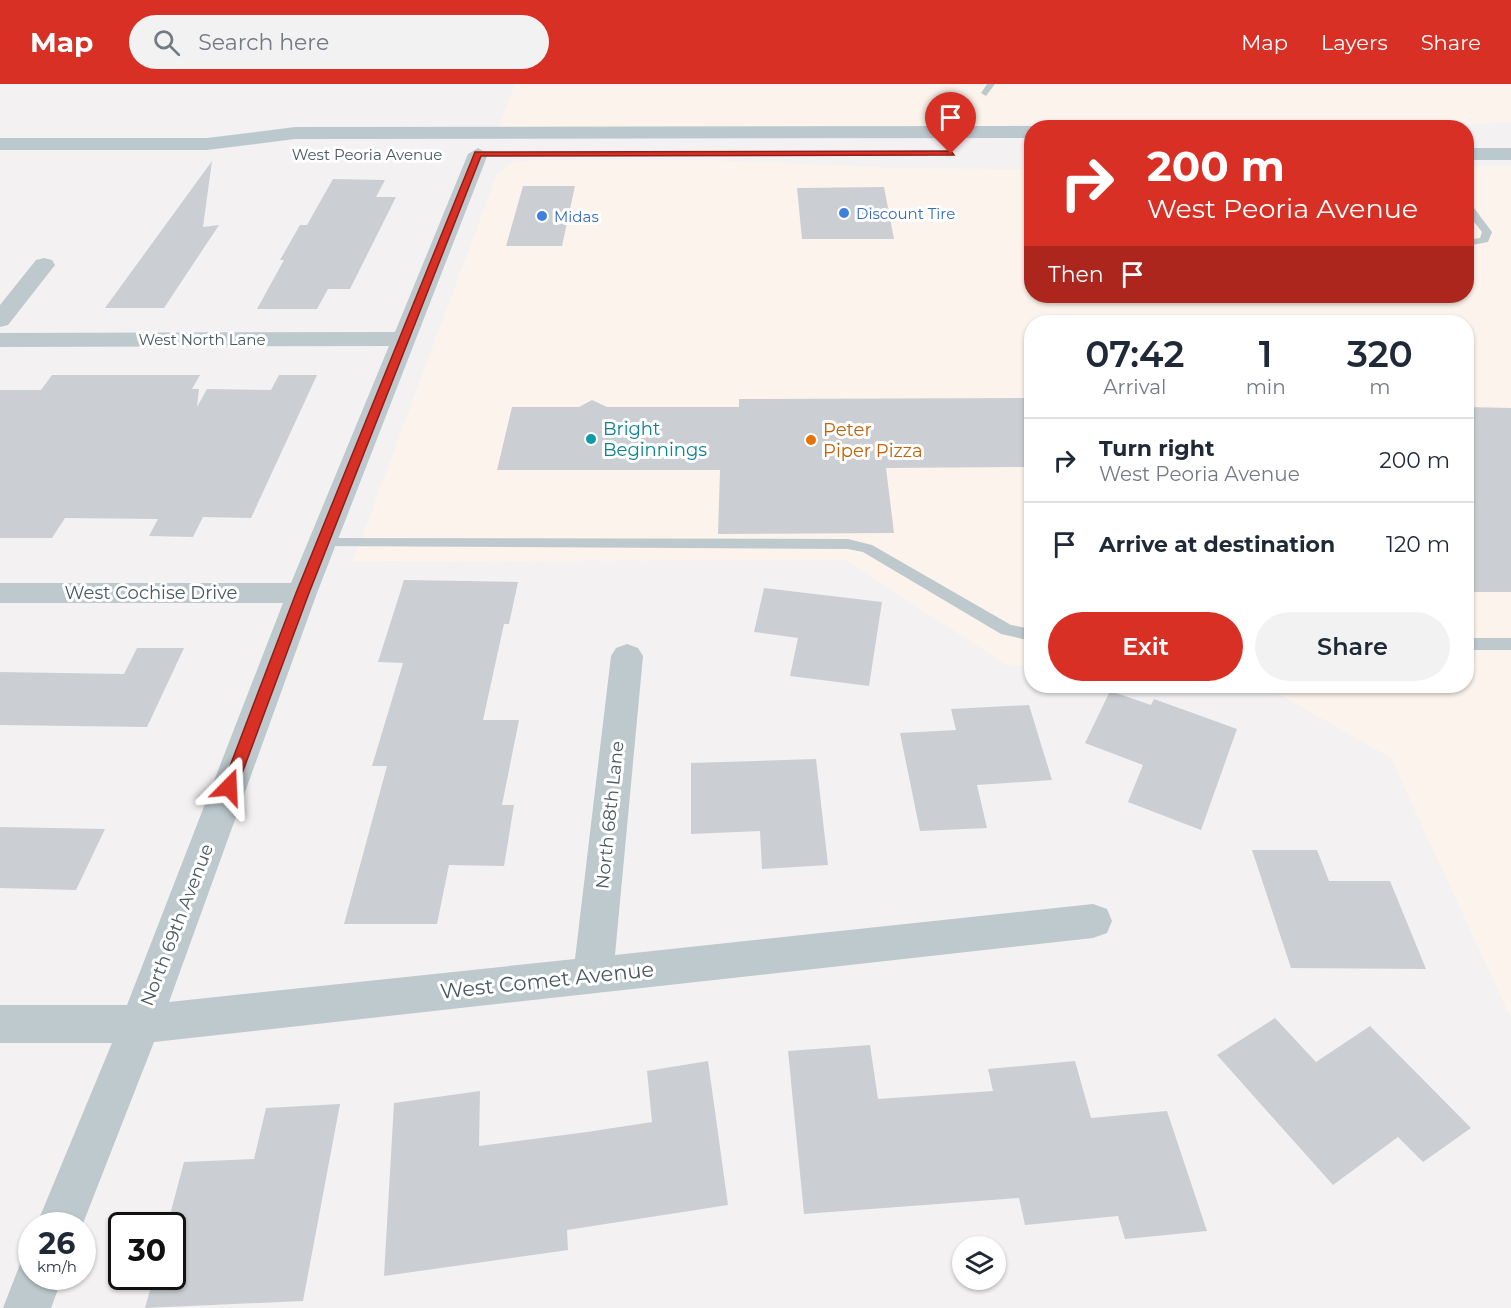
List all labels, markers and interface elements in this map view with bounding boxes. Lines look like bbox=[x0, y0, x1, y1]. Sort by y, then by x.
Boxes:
search box bbox=[129, 15, 549, 69]
text: Map bbox=[30, 25, 93, 59]
icon: search bbox=[150, 26, 183, 59]
text: Search here bbox=[198, 29, 329, 56]
text: Map bbox=[1241, 30, 1288, 55]
text: Layers bbox=[1321, 30, 1388, 55]
text: Share bbox=[1421, 30, 1481, 55]
pin bbox=[925, 92, 976, 154]
icon: arrive bbox=[934, 101, 967, 134]
text: 200 m bbox=[1147, 140, 1285, 192]
icon: right bbox=[1048, 144, 1126, 222]
street label: West Peoria Avenue bbox=[292, 145, 442, 164]
text: West Peoria Avenue bbox=[1147, 192, 1418, 225]
place label: Discount Tire bbox=[856, 204, 955, 223]
marker: Discount Tire bbox=[837, 206, 851, 220]
place label: Midas bbox=[554, 207, 599, 226]
marker: Midas bbox=[535, 209, 549, 223]
icon: arrive bbox=[1116, 258, 1149, 291]
text: Then bbox=[1048, 261, 1104, 288]
street label: West North Lane bbox=[138, 330, 266, 349]
text: 07:42 bbox=[1085, 332, 1185, 376]
text: 1 bbox=[1259, 332, 1273, 376]
text: 320 bbox=[1347, 332, 1413, 376]
text: Arrival bbox=[1103, 375, 1166, 399]
text: min bbox=[1246, 375, 1286, 399]
text: m bbox=[1369, 375, 1390, 399]
place label: Bright Beginnings bbox=[603, 418, 707, 461]
place label: Peter Piper Pizza bbox=[823, 419, 923, 462]
marker: Bright Beginnings bbox=[584, 432, 598, 446]
marker: Peter Piper Pizza bbox=[804, 433, 818, 447]
text: Turn right bbox=[1099, 435, 1214, 462]
icon: right bbox=[1048, 444, 1081, 477]
text: 200 m bbox=[1379, 447, 1450, 474]
text: West Peoria Avenue bbox=[1099, 462, 1300, 486]
icon: arrive bbox=[1048, 528, 1081, 561]
text: Arrive at destination bbox=[1099, 531, 1335, 558]
text: 120 m bbox=[1386, 531, 1450, 558]
street label: West Cochise Drive bbox=[65, 582, 238, 604]
button: Exit bbox=[1048, 612, 1243, 681]
button: Share bbox=[1255, 612, 1450, 681]
street label: North 68th Lane bbox=[591, 740, 629, 890]
position arrow bbox=[197, 755, 261, 819]
street label: North 69th Avenue bbox=[136, 841, 218, 1009]
street label: West Comet Avenue bbox=[439, 956, 655, 1004]
speed limit sign: 30 bbox=[108, 1212, 186, 1290]
text: 26 bbox=[39, 1225, 75, 1262]
map controls bbox=[952, 1236, 1006, 1290]
button: layers bbox=[952, 1236, 1006, 1290]
text: km/h bbox=[37, 1257, 77, 1276]

